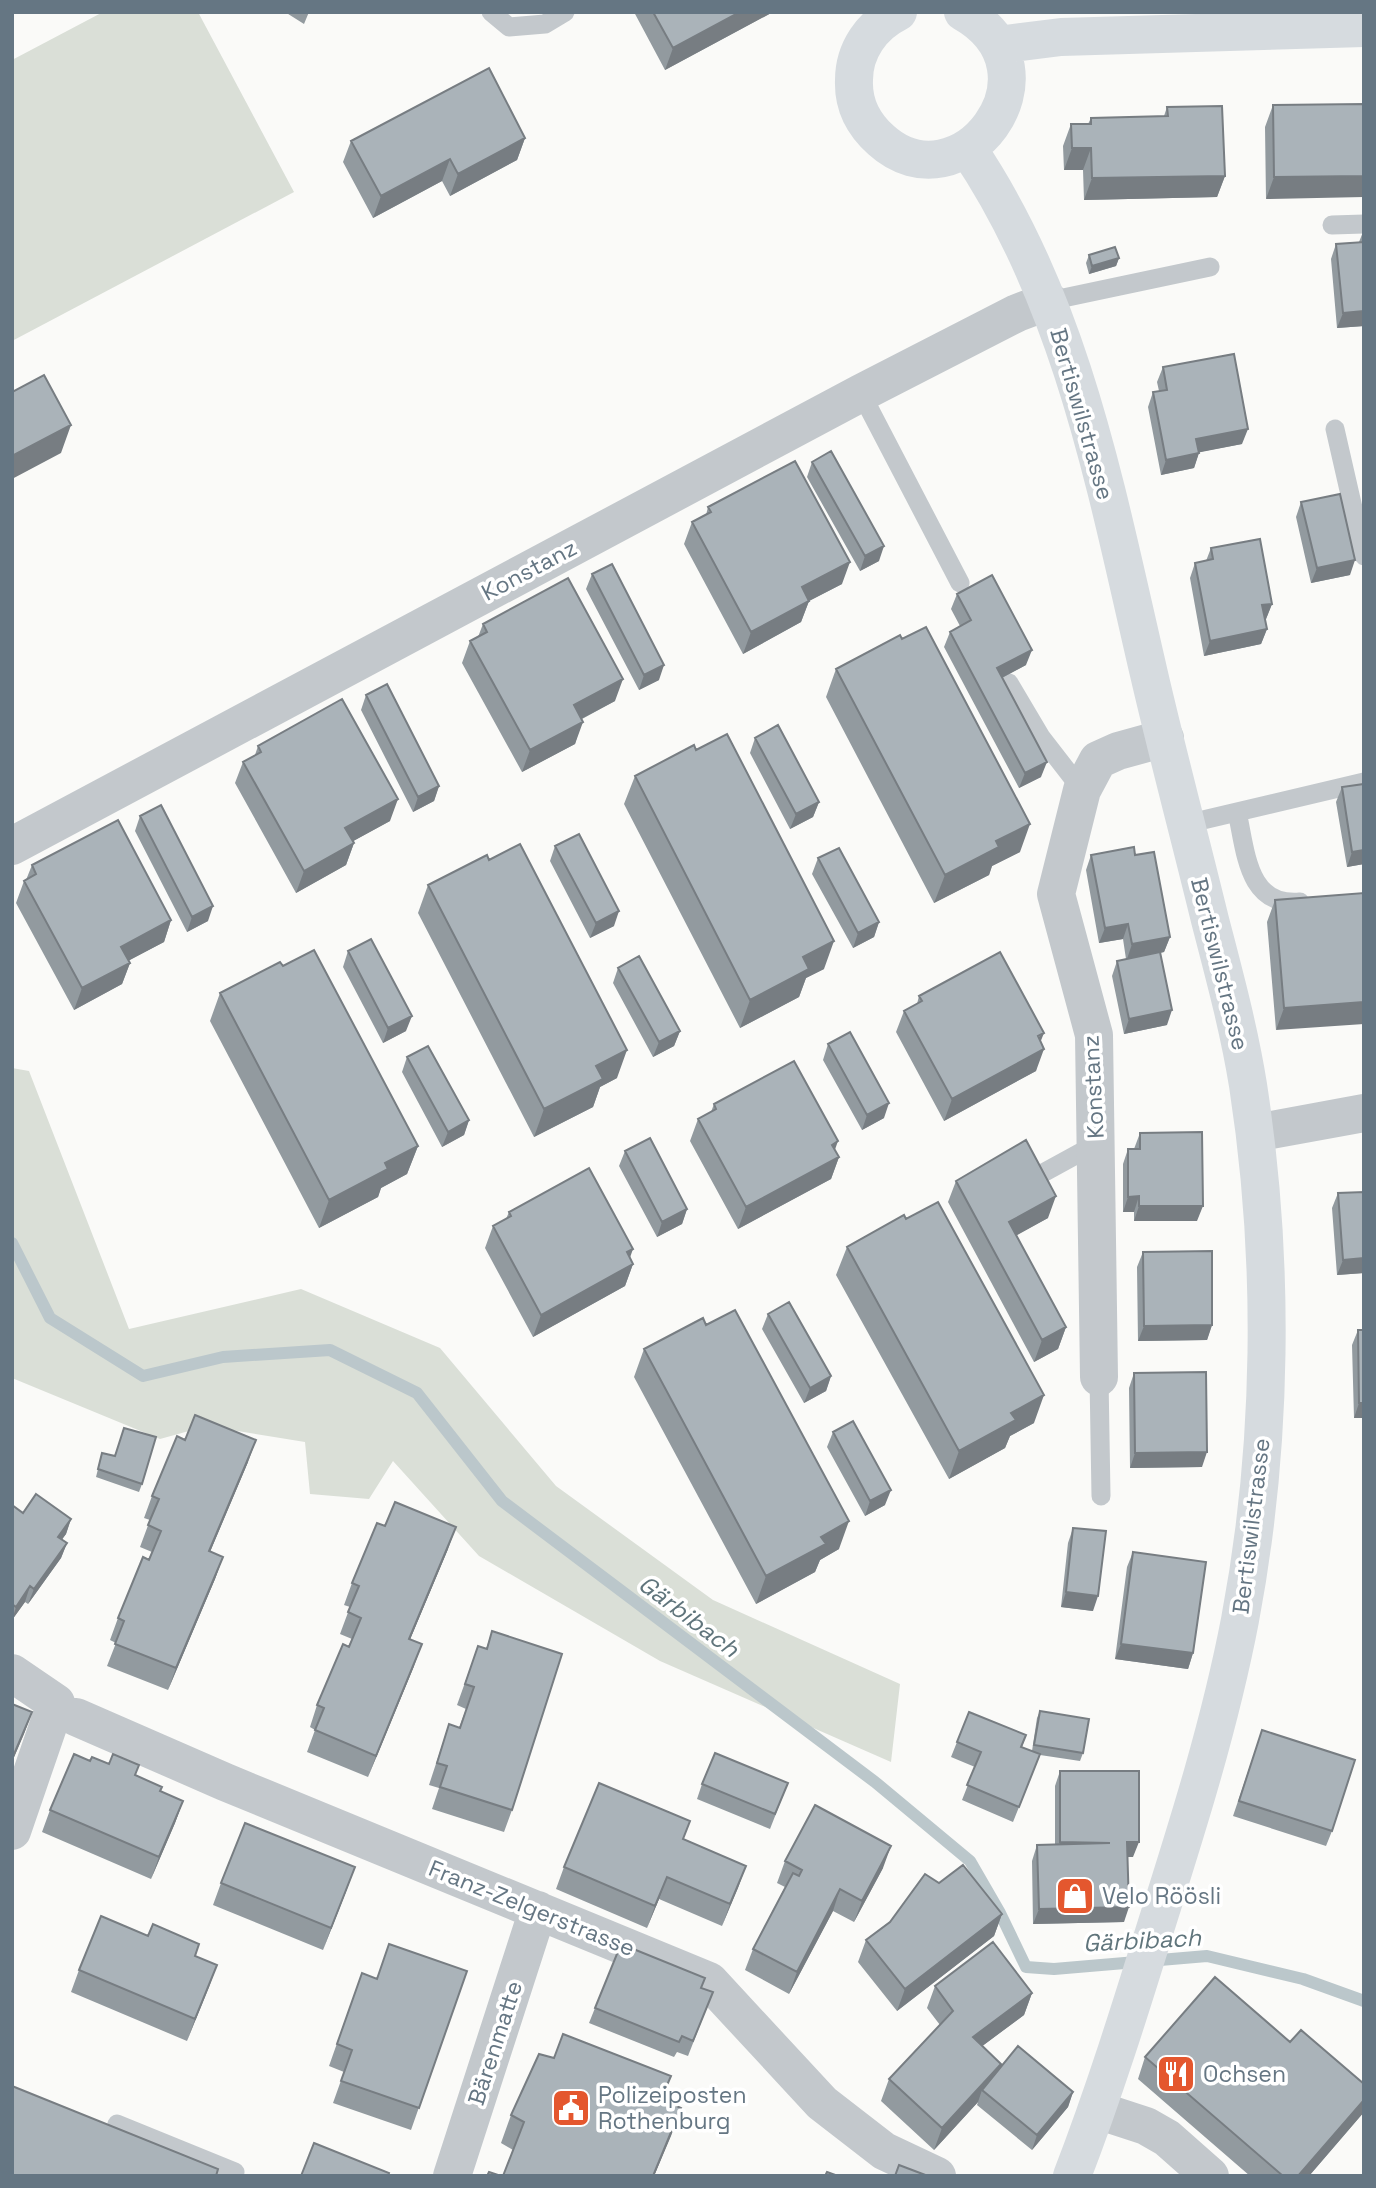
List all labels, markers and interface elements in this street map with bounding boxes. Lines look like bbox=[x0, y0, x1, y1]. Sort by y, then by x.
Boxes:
street label: Bertiswilstrasse bbox=[1043, 325, 1121, 503]
street label: Konstanz bbox=[476, 532, 582, 608]
street label: Bertiswilstrasse bbox=[1184, 874, 1256, 1054]
street label: Konstanz bbox=[1075, 1035, 1111, 1139]
street label: Bertiswilstrasse bbox=[1225, 1436, 1277, 1616]
water label: Gärbibach bbox=[633, 1568, 746, 1665]
street label: Franz-Zelgerstrasse bbox=[424, 1853, 640, 1963]
shop icon: Velo Röösli bbox=[1054, 1875, 1096, 1917]
place label: Velo Röösli bbox=[1102, 1881, 1221, 1911]
water label: Gärbibach bbox=[1082, 1921, 1203, 1959]
street label: Bärenmatte bbox=[461, 1977, 529, 2109]
restaurant icon: Ochsen bbox=[1155, 2053, 1197, 2095]
place label: Ochsen bbox=[1203, 2059, 1286, 2089]
place label: Polizeiposten Rothenburg bbox=[598, 2080, 747, 2136]
public building icon: Polizeiposten Rothenburg bbox=[550, 2087, 592, 2129]

